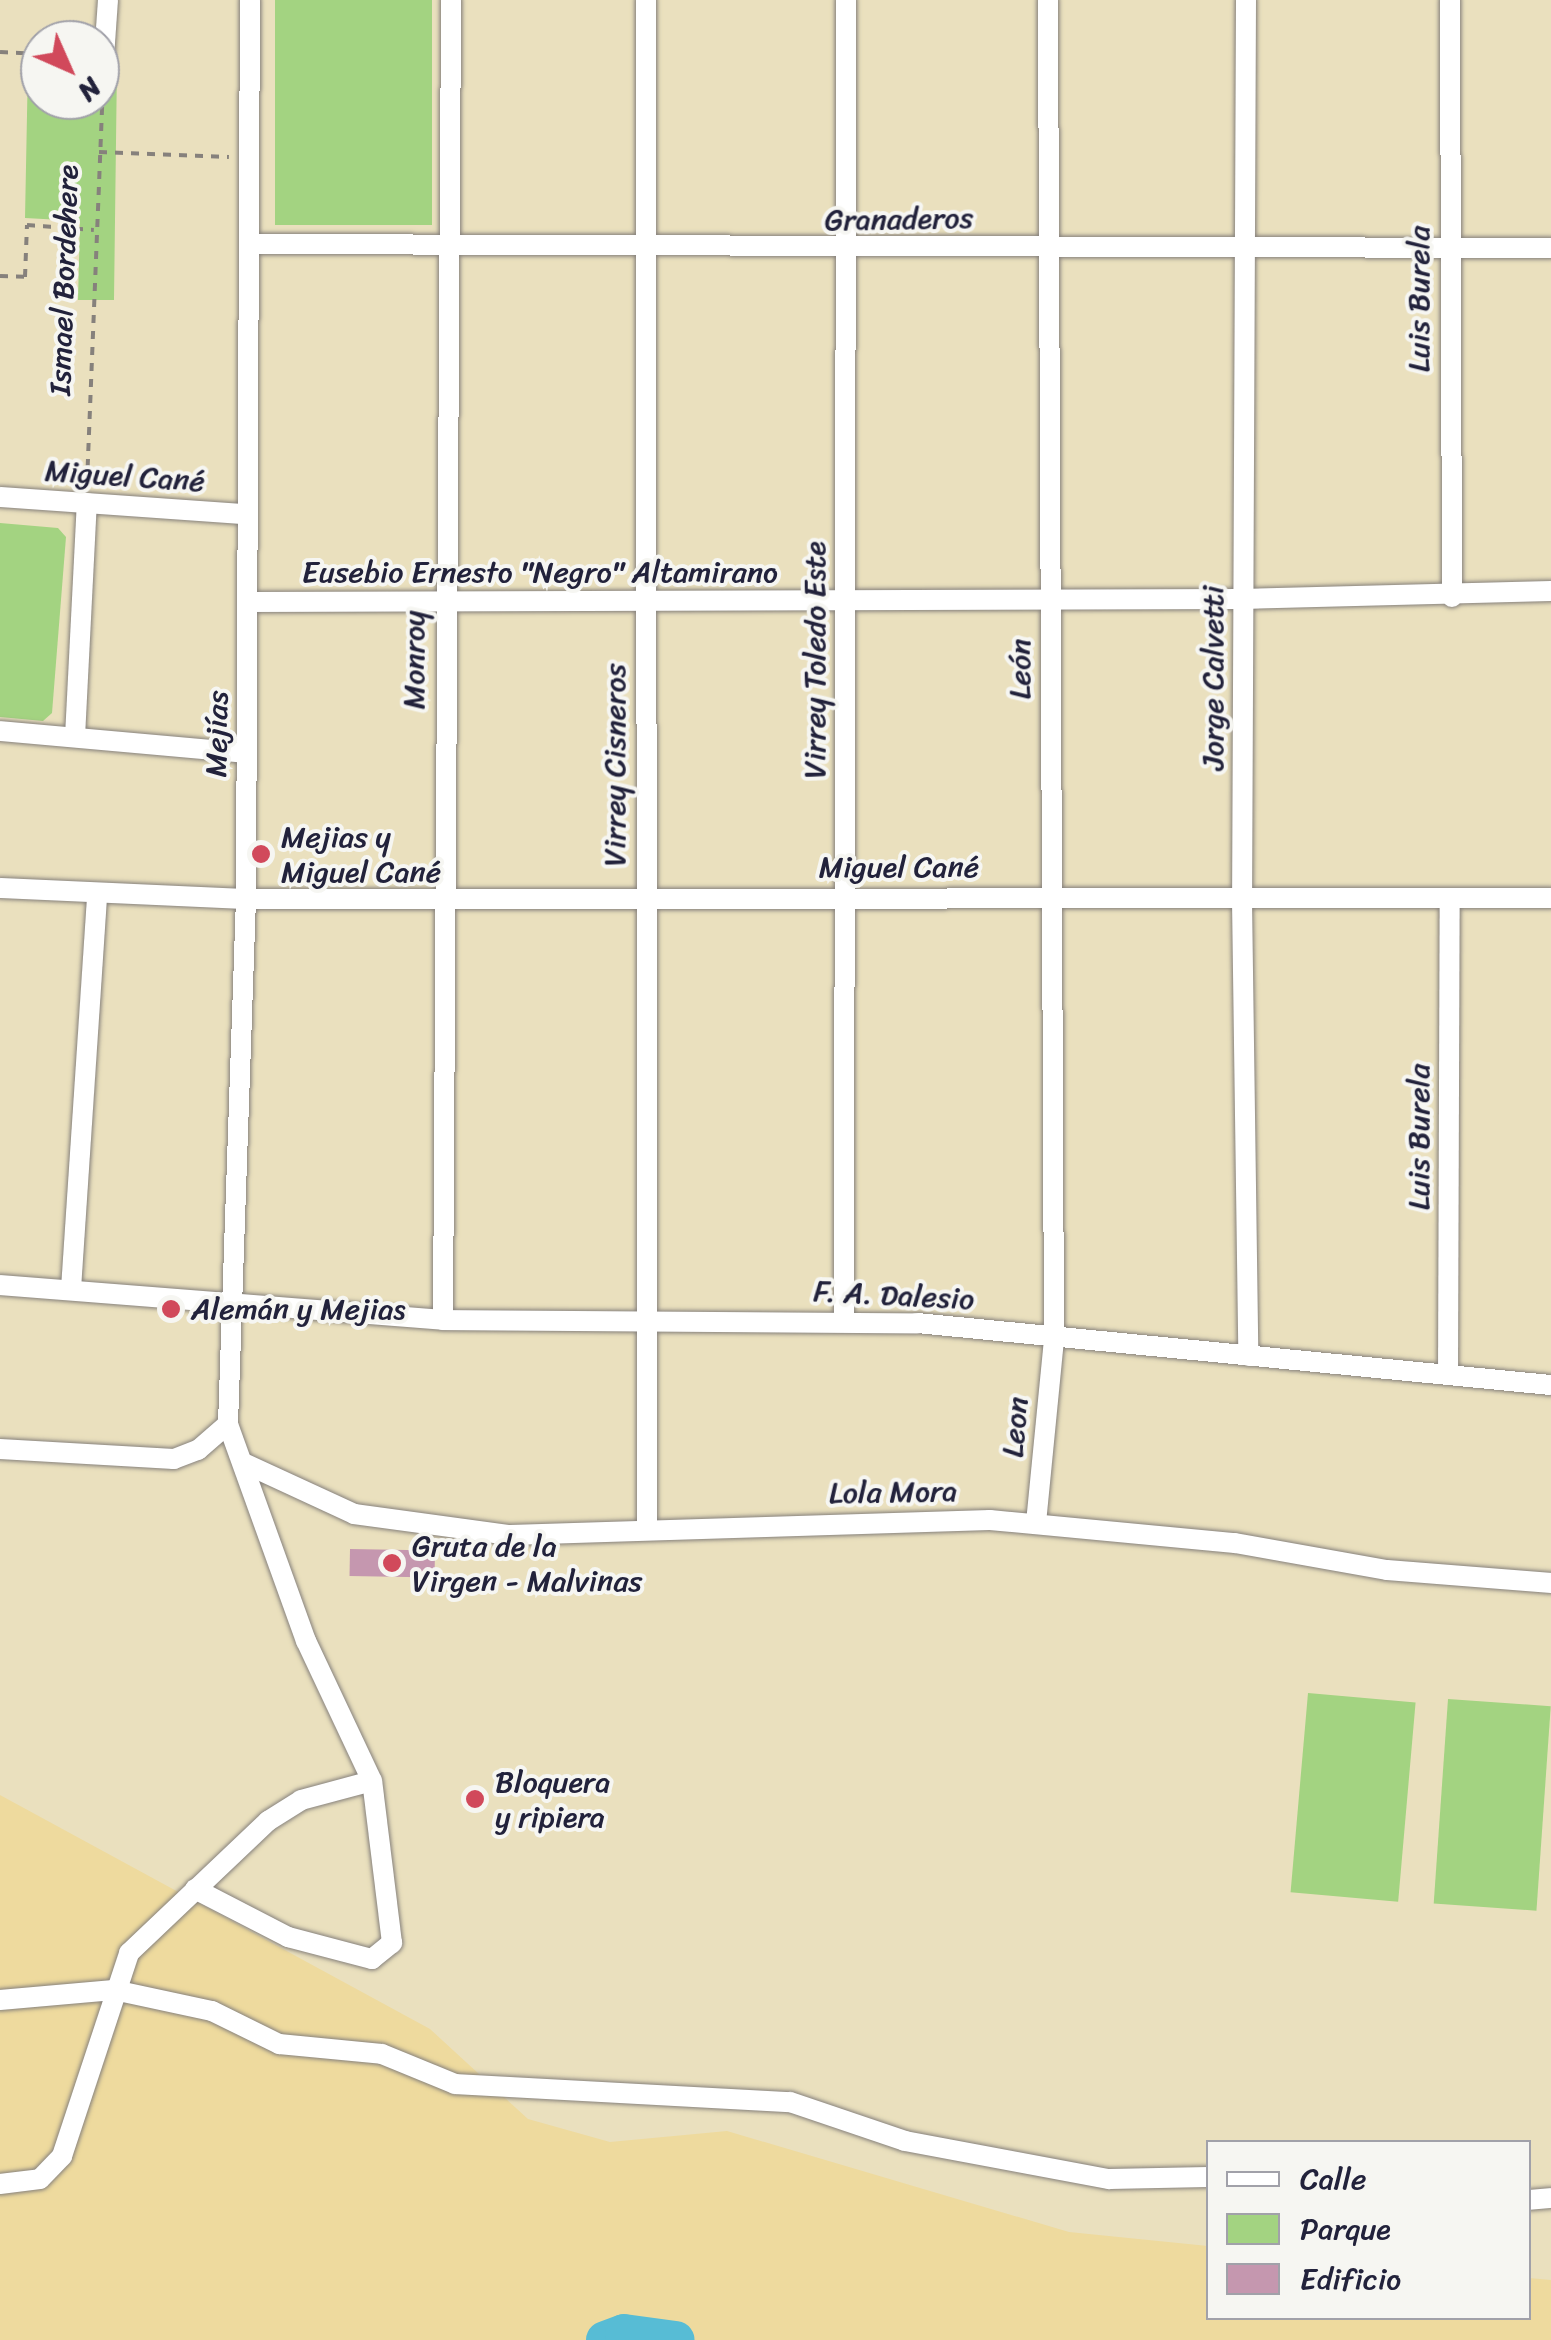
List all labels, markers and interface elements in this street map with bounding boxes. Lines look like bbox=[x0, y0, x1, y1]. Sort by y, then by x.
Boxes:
north arrow bbox=[20, 20, 120, 120]
text: N bbox=[66, 66, 114, 114]
street label: Ismael Bordehere bbox=[42, 164, 86, 396]
street label: Granaderos bbox=[824, 200, 974, 238]
street label: Luis Burela bbox=[1401, 226, 1437, 372]
street label: Miguel Cané bbox=[44, 452, 206, 500]
street label: Virrey Toledo Este bbox=[797, 540, 833, 780]
street label: Eusebio Ernesto "Negro" Altamirano bbox=[302, 554, 778, 590]
street label: Jorge Calvetti bbox=[1195, 586, 1231, 770]
street label: Monroy bbox=[396, 611, 432, 709]
street label: León bbox=[1002, 639, 1038, 699]
street label: Virrey Cisneros bbox=[597, 664, 633, 866]
street label: Mejías bbox=[198, 690, 236, 778]
place label: Mejias y Miguel Cané bbox=[281, 819, 441, 890]
marker: Mejias y Miguel Cané bbox=[250, 843, 272, 865]
street label: Miguel Cané bbox=[819, 849, 979, 885]
street label: Luis Burela bbox=[1401, 1064, 1437, 1210]
street label: F. A. Dalesio bbox=[813, 1273, 975, 1317]
place label: Alemán y Mejias bbox=[191, 1291, 407, 1327]
marker: Alemán y Mejias bbox=[160, 1298, 182, 1320]
street label: Leon bbox=[994, 1395, 1036, 1459]
street label: Lola Mora bbox=[829, 1473, 957, 1511]
place label: Gruta de la Virgen - Malvinas bbox=[412, 1528, 642, 1598]
marker: Gruta de la Virgen - Malvinas bbox=[381, 1552, 403, 1574]
place label: Bloquera y ripiera bbox=[495, 1764, 610, 1834]
marker: Bloquera y ripiera bbox=[464, 1788, 486, 1810]
legend bbox=[1206, 2140, 1531, 2320]
text: Calle bbox=[1300, 2152, 1366, 2206]
text: Parque bbox=[1300, 2202, 1391, 2256]
text: Edificio bbox=[1300, 2252, 1401, 2306]

